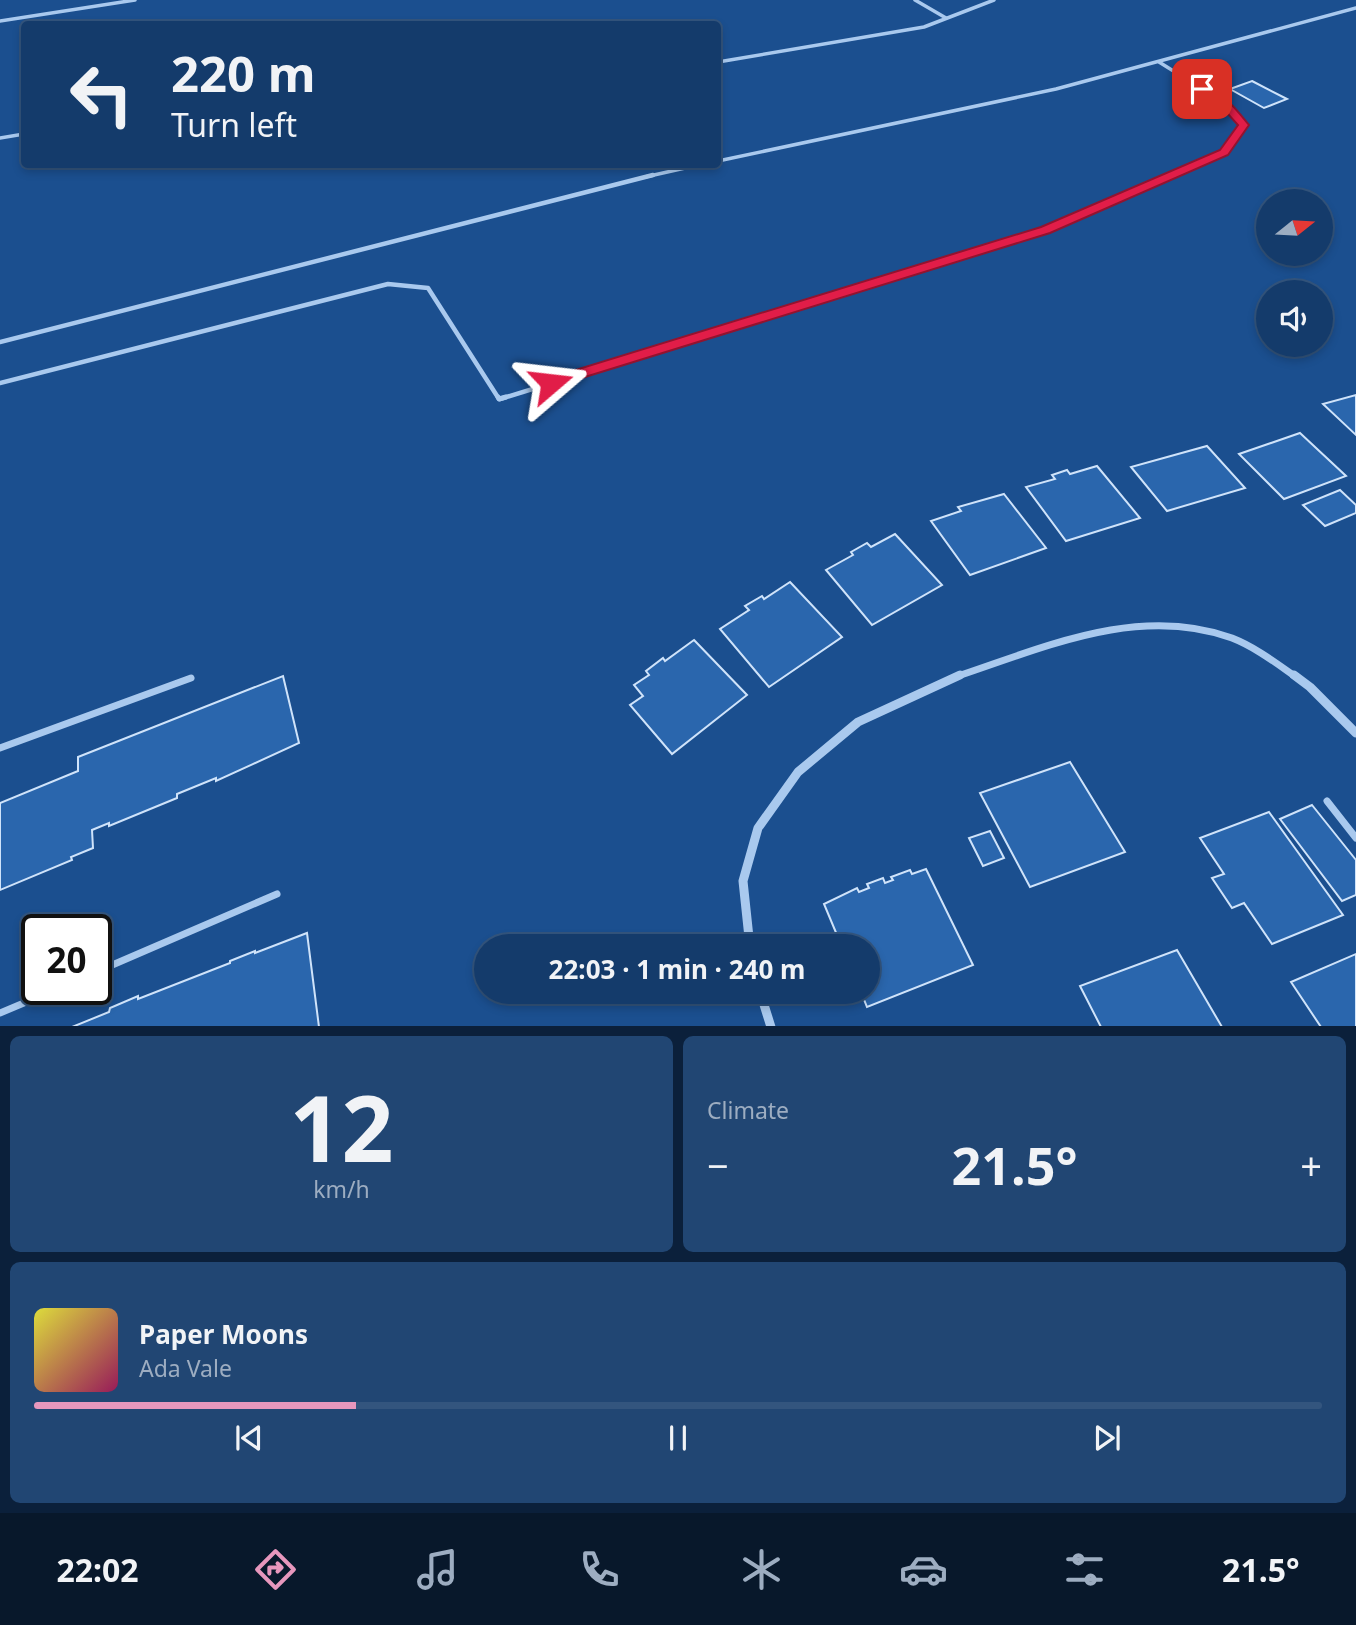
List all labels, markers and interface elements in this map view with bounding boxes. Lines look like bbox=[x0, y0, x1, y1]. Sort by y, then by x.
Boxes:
text: 220 m bbox=[171, 40, 316, 106]
icon: left bbox=[56, 49, 147, 140]
pin bbox=[1172, 59, 1232, 119]
icon: arrive bbox=[1183, 70, 1221, 108]
text: Turn left bbox=[171, 103, 297, 146]
north arrow bbox=[1256, 189, 1334, 266]
map controls bbox=[1256, 189, 1333, 357]
button: sound bbox=[1256, 280, 1333, 357]
position arrow bbox=[514, 346, 588, 420]
speed limit sign: 20 bbox=[21, 914, 112, 1005]
text: 22:03 · 1 min · 240 m bbox=[549, 951, 805, 987]
text: 12 bbox=[289, 1065, 394, 1189]
text: Climate bbox=[707, 1094, 789, 1126]
text: 21.5° bbox=[952, 1129, 1077, 1200]
text: − bbox=[707, 1139, 729, 1191]
text: + bbox=[1300, 1139, 1322, 1191]
text: km/h bbox=[313, 1173, 370, 1205]
text: Paper Moons bbox=[139, 1316, 308, 1352]
text: Ada Vale bbox=[139, 1352, 232, 1384]
icon: previous bbox=[230, 1419, 268, 1457]
icon: pause bbox=[659, 1419, 697, 1457]
icon: next bbox=[1088, 1419, 1126, 1457]
icon: directions bbox=[251, 1545, 300, 1594]
icon: music bbox=[413, 1545, 462, 1594]
icon: phone bbox=[575, 1545, 624, 1594]
icon: climate bbox=[737, 1545, 786, 1594]
icon: car bbox=[899, 1545, 948, 1594]
icon: filters bbox=[1060, 1545, 1109, 1594]
text: 22:02 bbox=[56, 1548, 139, 1591]
text: 21.5° bbox=[1222, 1548, 1300, 1591]

